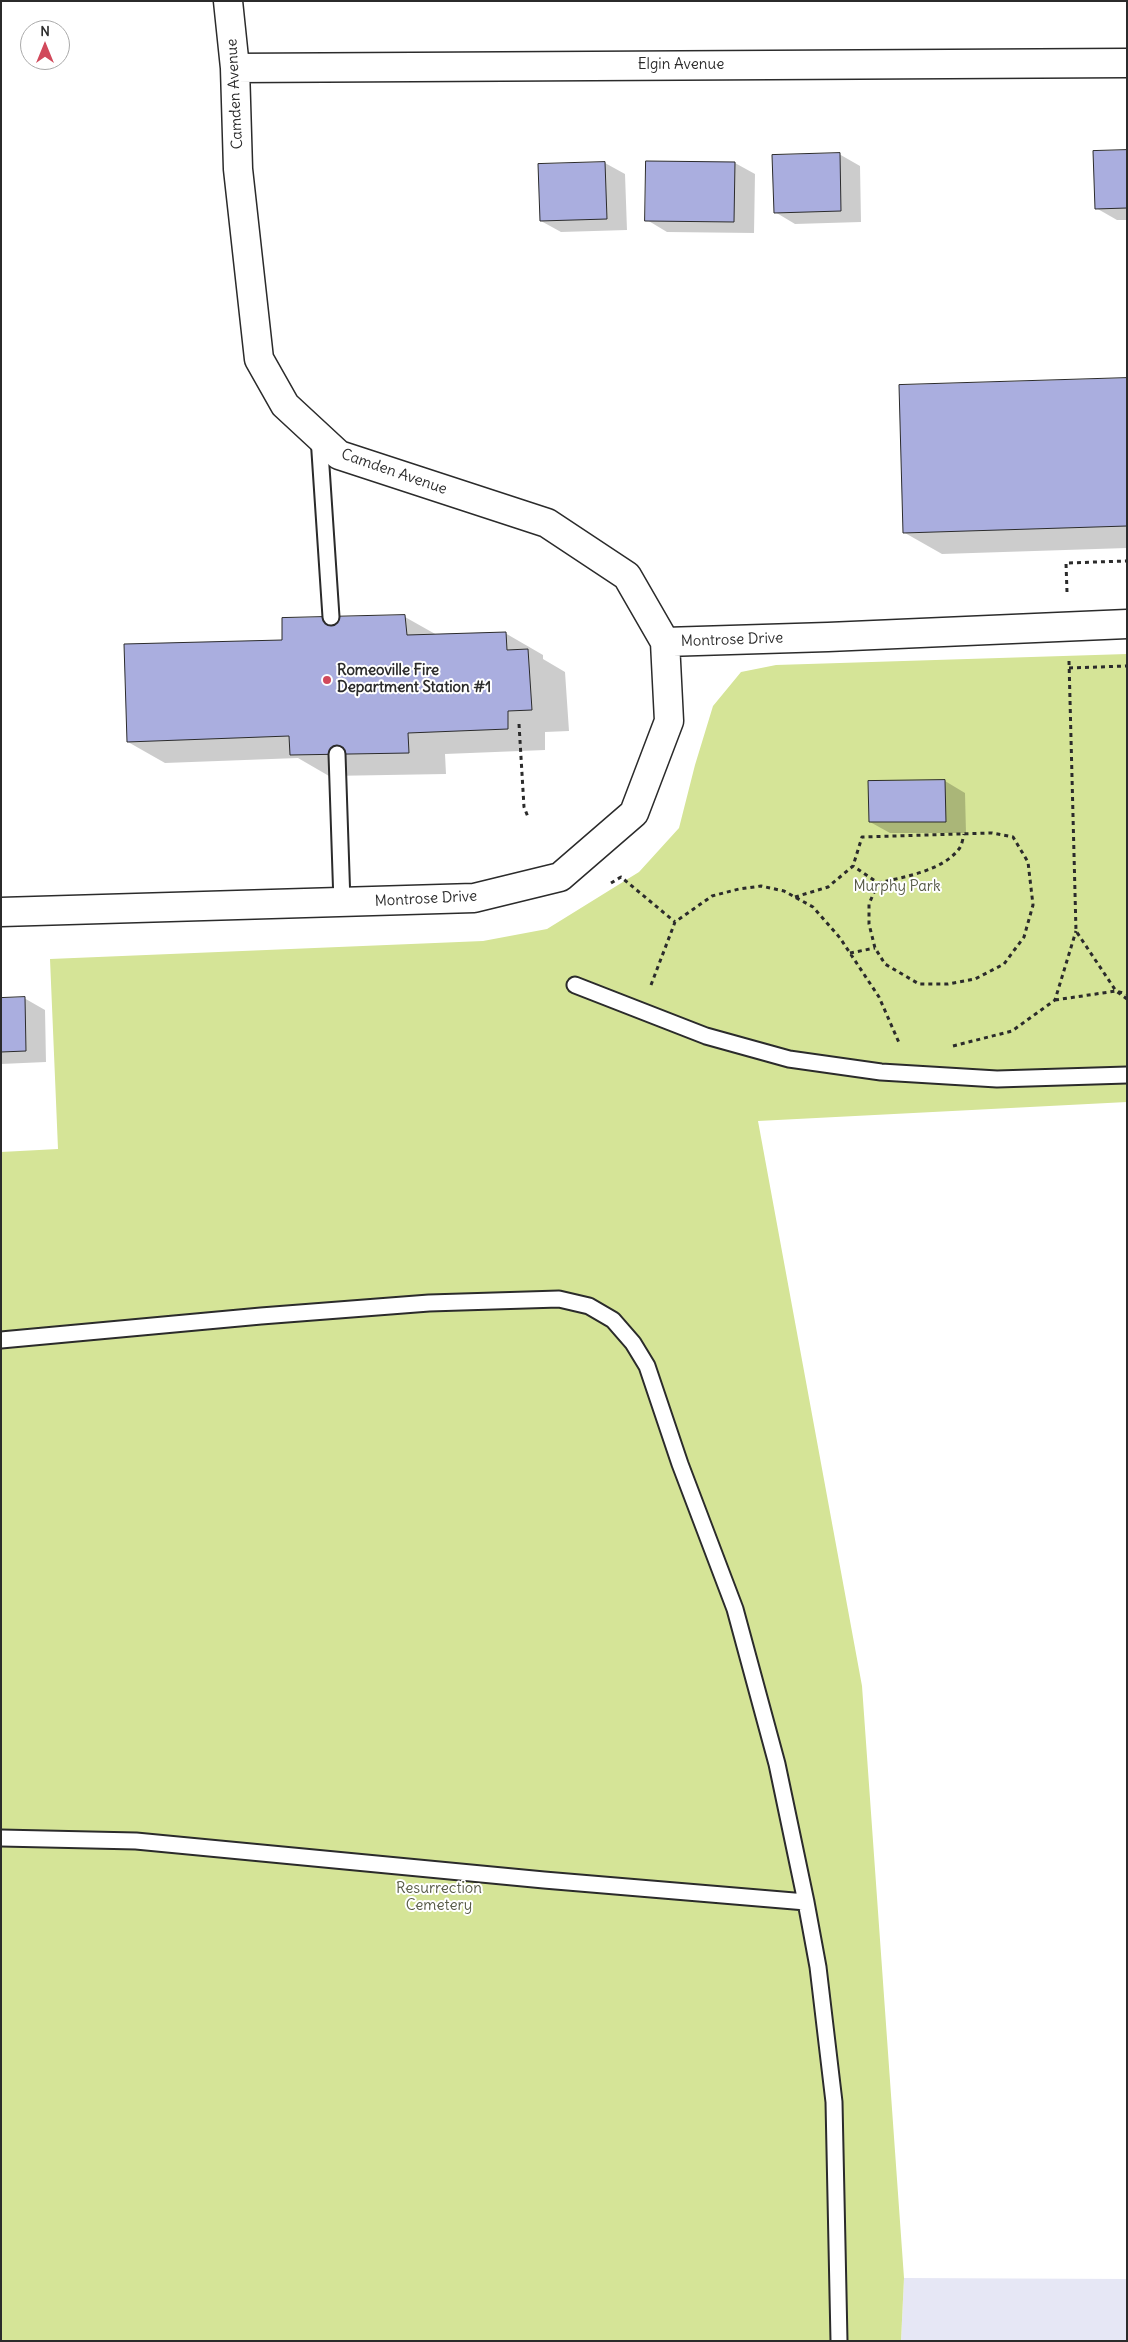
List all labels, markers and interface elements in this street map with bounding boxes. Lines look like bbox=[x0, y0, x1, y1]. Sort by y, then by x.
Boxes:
north arrow bbox=[20, 20, 70, 70]
text: N bbox=[40, 22, 50, 40]
street label: Camden Avenue bbox=[223, 38, 247, 150]
street label: Elgin Avenue bbox=[638, 56, 724, 74]
street label: Camden Avenue bbox=[339, 445, 449, 499]
street label: Montrose Drive bbox=[680, 629, 784, 651]
place label: Romeoville Fire Department Station #1 bbox=[337, 662, 491, 697]
marker: Romeoville Fire Department Station #1 bbox=[321, 674, 333, 686]
park label: Murphy Park bbox=[853, 878, 941, 896]
street label: Montrose Drive bbox=[374, 887, 478, 911]
park label: Resurrection Cemetery bbox=[396, 1880, 482, 1915]

